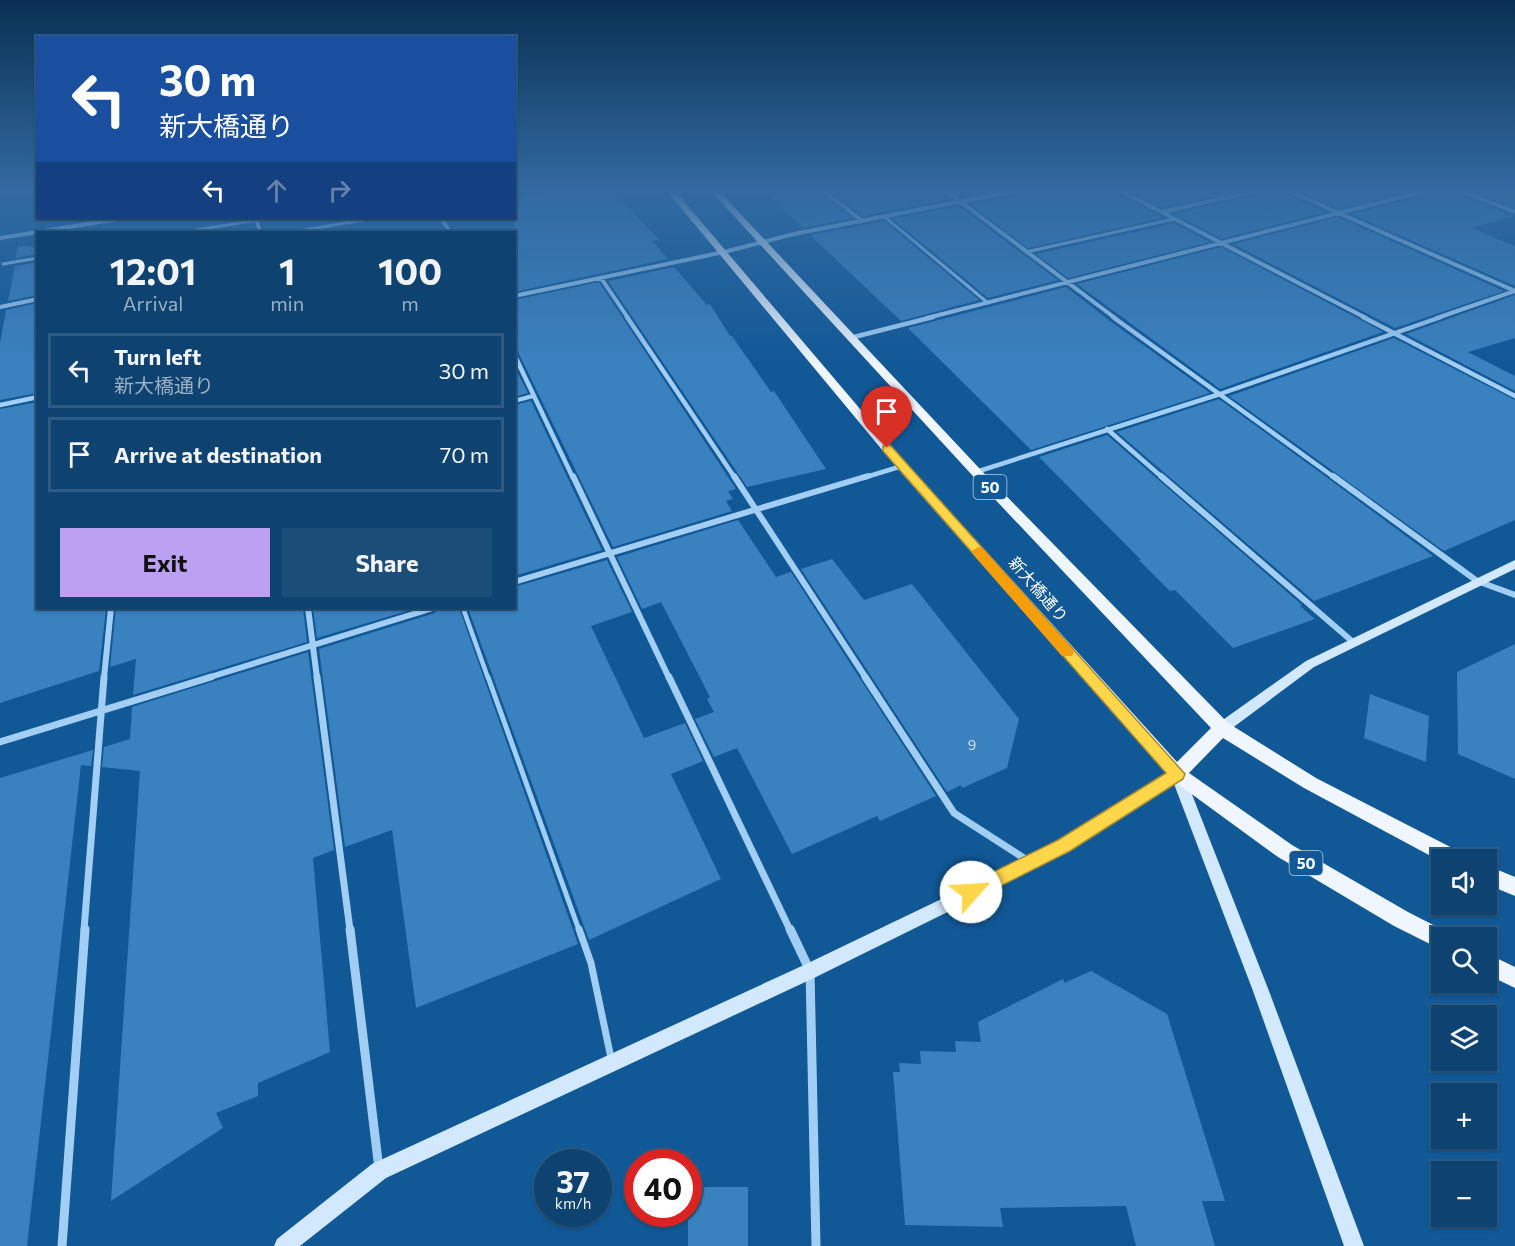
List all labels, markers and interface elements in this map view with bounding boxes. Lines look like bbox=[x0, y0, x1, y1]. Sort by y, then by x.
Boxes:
text: 30 m bbox=[159, 53, 256, 105]
icon: left bbox=[60, 60, 138, 138]
text: 新大橋通り bbox=[159, 109, 294, 142]
icon: left bbox=[197, 174, 230, 207]
icon: ahead bbox=[260, 174, 293, 207]
icon: right bbox=[323, 174, 356, 207]
text: 12:01 bbox=[110, 248, 196, 292]
text: 1 bbox=[279, 248, 295, 292]
text: 100 bbox=[378, 248, 442, 292]
text: Arrival bbox=[123, 291, 183, 315]
text: min bbox=[270, 291, 304, 315]
text: m bbox=[401, 291, 419, 315]
text: Turn left bbox=[114, 343, 201, 370]
icon: left bbox=[63, 354, 96, 387]
text: 30 m bbox=[439, 357, 489, 384]
text: 新大橋通り bbox=[114, 373, 214, 397]
pin bbox=[861, 386, 912, 448]
icon: arrive bbox=[870, 395, 903, 428]
icon: arrive bbox=[63, 438, 96, 471]
text: Arrive at destination bbox=[114, 441, 322, 468]
text: 70 m bbox=[440, 441, 489, 468]
road number: 50 bbox=[974, 475, 1006, 499]
button: Exit bbox=[60, 528, 270, 597]
button: Share bbox=[282, 528, 492, 597]
street label: 新大橋通り bbox=[1006, 553, 1072, 625]
house number: 9 bbox=[968, 736, 976, 753]
map controls bbox=[1431, 849, 1497, 1227]
button: sound bbox=[1431, 849, 1497, 915]
road number: 50 bbox=[1290, 851, 1322, 875]
position arrow bbox=[939, 860, 1003, 924]
button: search bbox=[1431, 927, 1497, 993]
button: layers bbox=[1431, 1005, 1497, 1071]
button: + bbox=[1431, 1083, 1497, 1149]
speed limit sign: 40 bbox=[624, 1149, 702, 1227]
button: − bbox=[1431, 1161, 1497, 1227]
text: 37 bbox=[556, 1162, 590, 1199]
text: km/h bbox=[555, 1194, 591, 1212]

